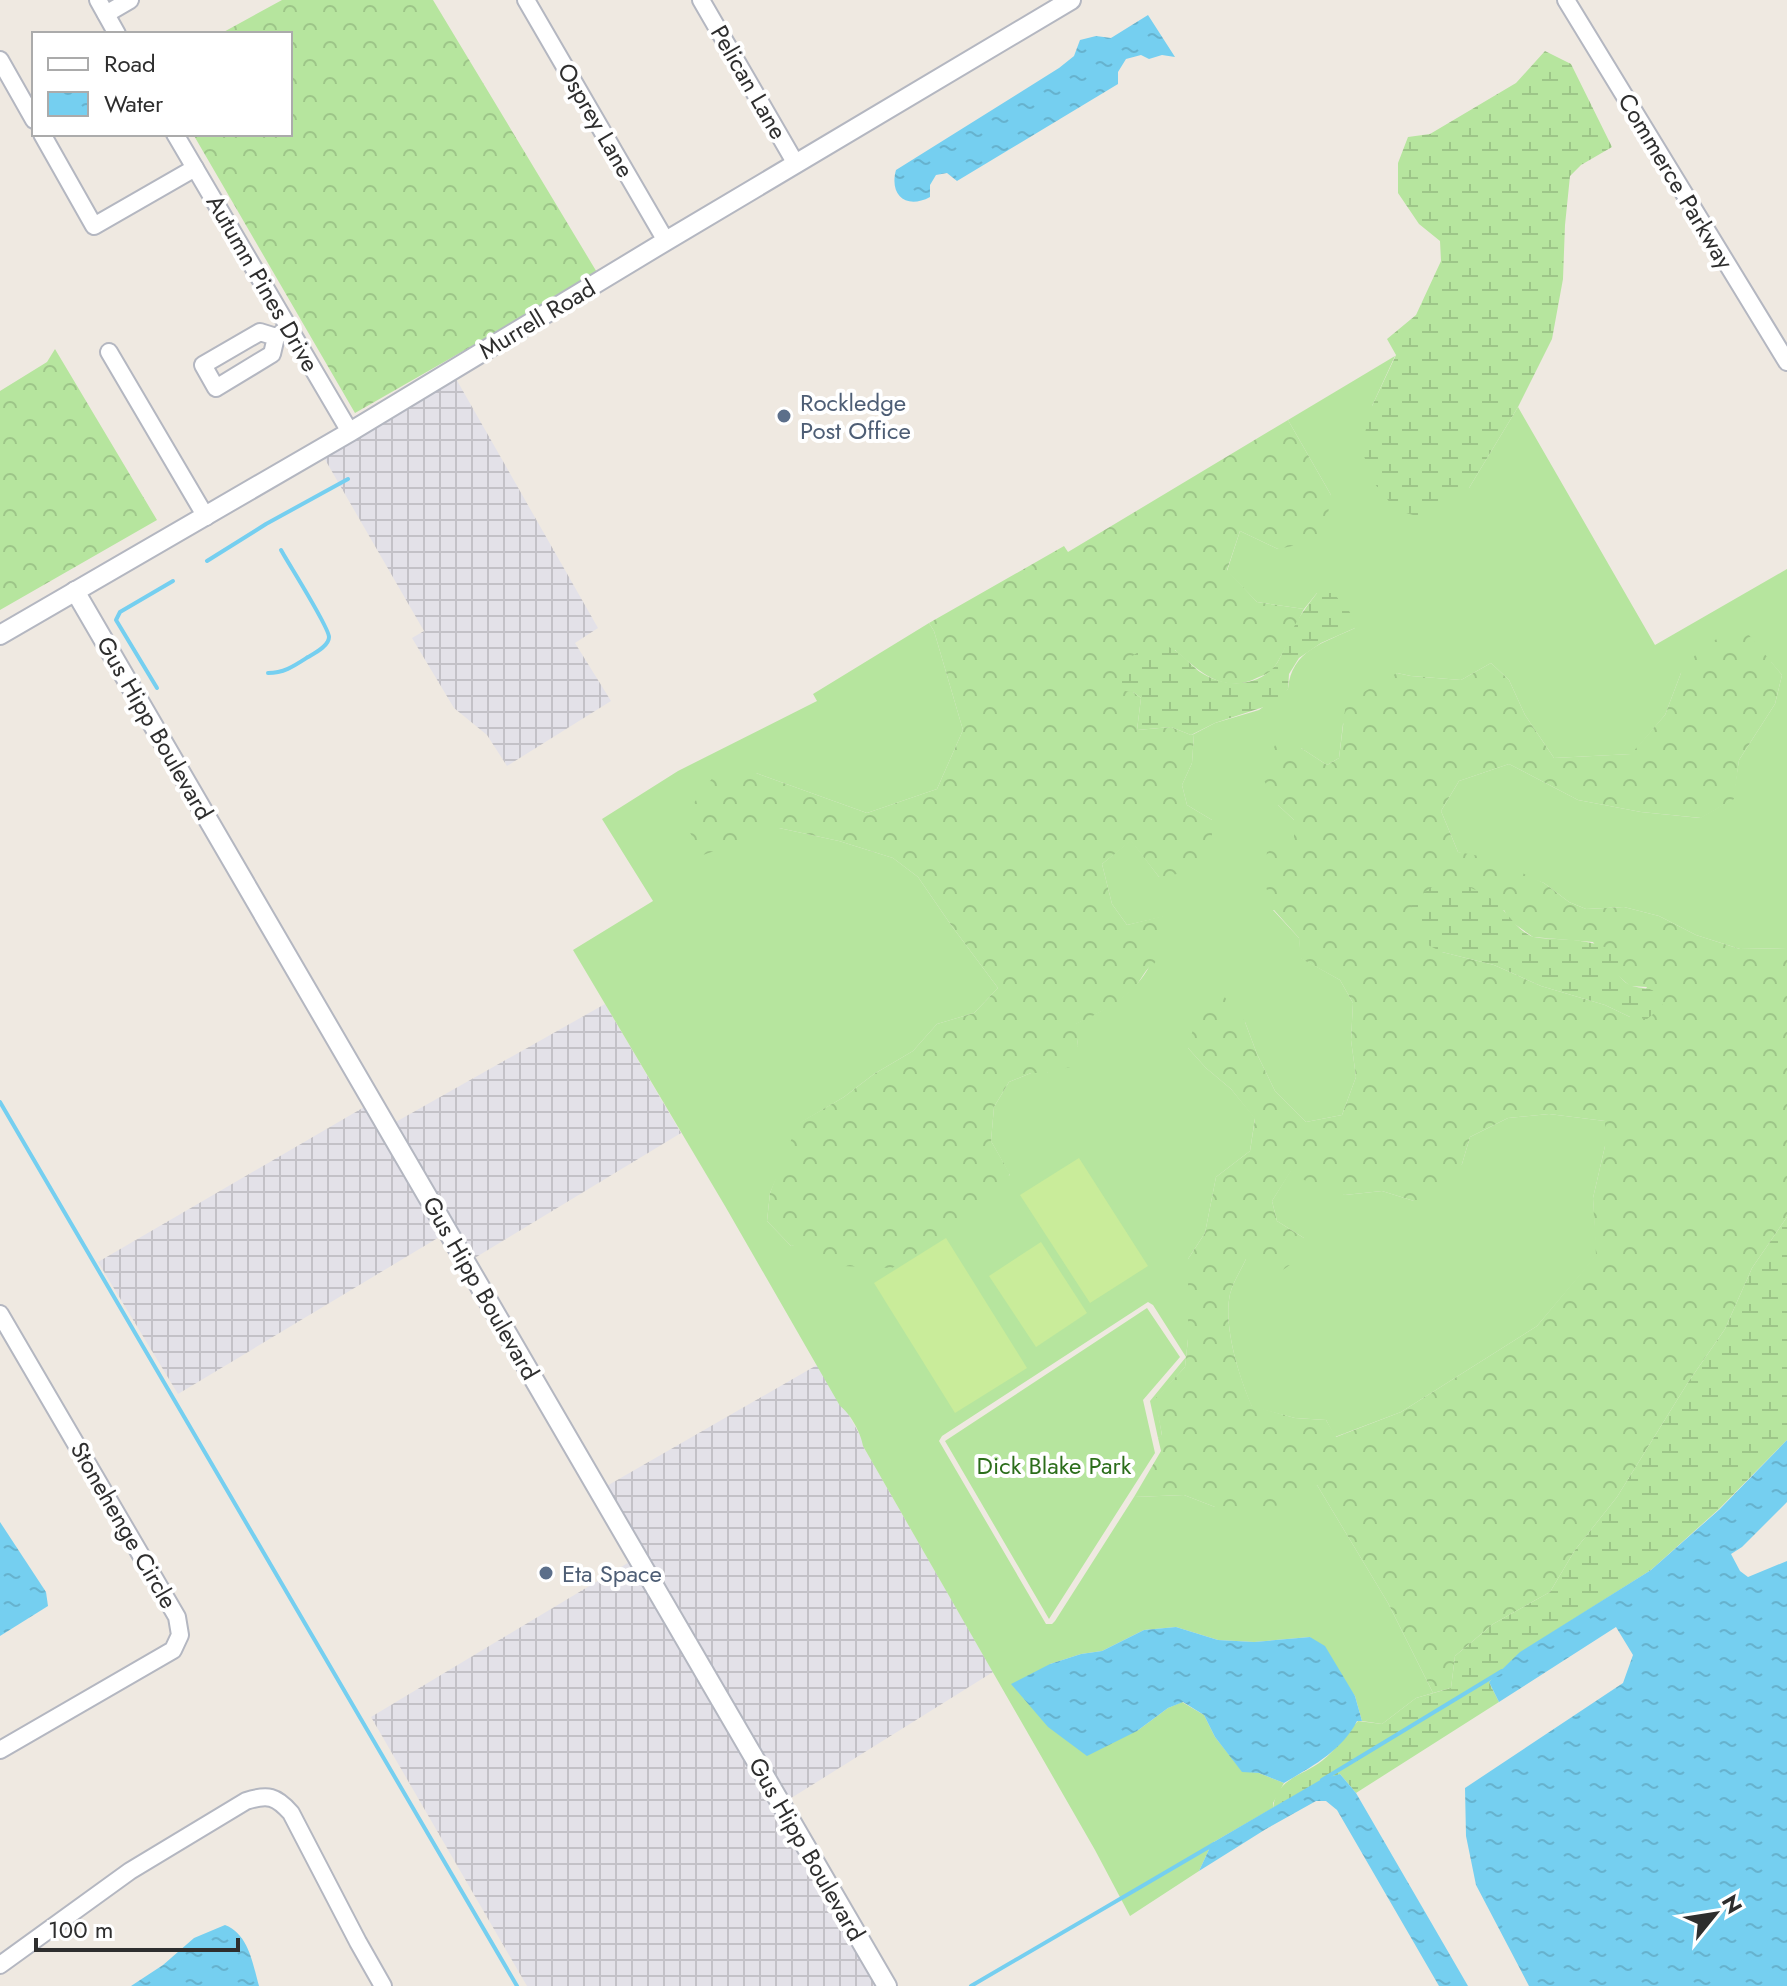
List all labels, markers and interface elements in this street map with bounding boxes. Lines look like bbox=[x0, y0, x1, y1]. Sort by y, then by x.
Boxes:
street label: Pelican Lane bbox=[702, 18, 796, 146]
legend bbox=[32, 32, 292, 136]
text: Road bbox=[104, 46, 156, 81]
street label: Osprey Lane bbox=[549, 56, 643, 184]
text: Water bbox=[104, 86, 164, 121]
street label: Commerce Parkway bbox=[1610, 86, 1743, 276]
street label: Autumn Pines Drive bbox=[198, 188, 328, 378]
street label: Murrell Road bbox=[472, 270, 602, 368]
place label: Rockledge Post Office bbox=[800, 385, 911, 448]
marker: Rockledge Post Office bbox=[775, 407, 793, 425]
street label: Gus Hipp Boulevard bbox=[88, 630, 222, 826]
street label: Gus Hipp Boulevard bbox=[414, 1190, 548, 1386]
street label: Stonehenge Circle bbox=[62, 1435, 186, 1615]
park label: Dick Blake Park bbox=[977, 1448, 1132, 1483]
place label: Eta Space bbox=[562, 1556, 662, 1591]
marker: Eta Space bbox=[537, 1564, 555, 1582]
street label: Gus Hipp Boulevard bbox=[740, 1751, 874, 1947]
north arrow bbox=[1675, 1874, 1755, 1954]
text: N bbox=[1714, 1888, 1751, 1920]
scale bar bbox=[36, 1902, 238, 1952]
text: 100 m bbox=[48, 1912, 114, 1947]

